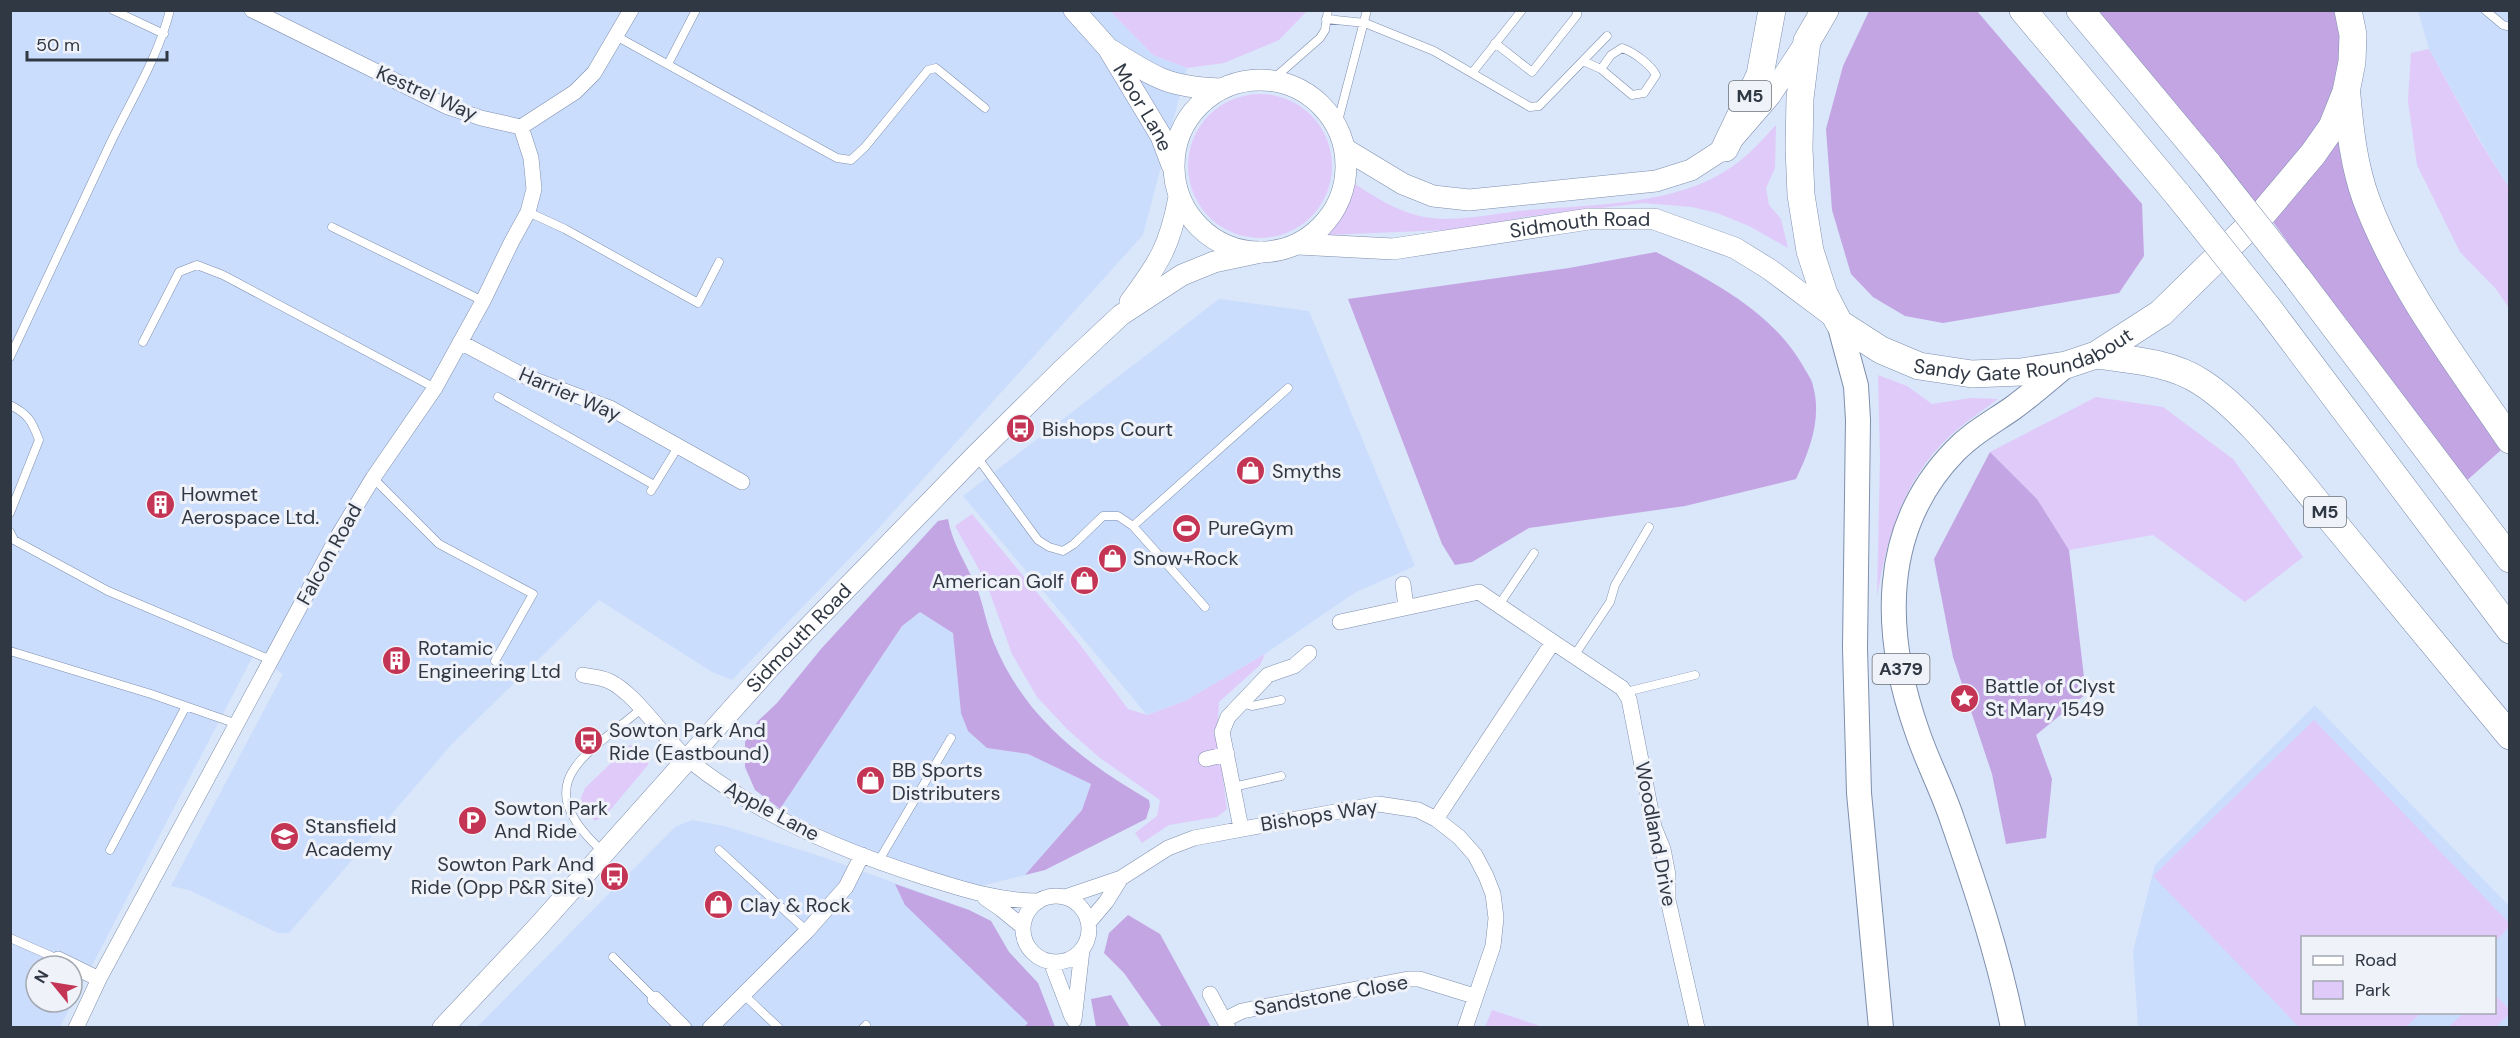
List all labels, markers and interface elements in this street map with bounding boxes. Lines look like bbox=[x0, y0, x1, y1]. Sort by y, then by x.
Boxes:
scale bar bbox=[27, 24, 166, 62]
text: 50 m bbox=[36, 33, 80, 57]
street label: Kestrel Way bbox=[372, 59, 482, 127]
street label: Moor Lane bbox=[1107, 59, 1179, 155]
road number: M5 bbox=[1729, 81, 1771, 111]
street label: Sidmouth Road bbox=[1508, 206, 1650, 244]
street label: Sandy Gate Roundabout bbox=[1912, 322, 2138, 387]
street label: Harrier Way bbox=[515, 361, 625, 427]
bus stop icon: Bishops Court bbox=[1005, 413, 1037, 445]
place label: Bishops Court bbox=[1042, 416, 1173, 442]
shop icon: Smyths bbox=[1235, 455, 1267, 487]
place label: Smyths bbox=[1272, 458, 1342, 484]
place label: Howmet Aerospace Ltd. bbox=[181, 481, 319, 530]
building icon: Howmet Aerospace Ltd. bbox=[144, 489, 176, 521]
road number: M5 bbox=[2304, 497, 2346, 527]
street label: Falcon Road bbox=[290, 499, 368, 609]
sports icon: PureGym bbox=[1171, 512, 1203, 544]
place label: PureGym bbox=[1208, 515, 1294, 541]
shop icon: Snow+Rock bbox=[1096, 542, 1128, 574]
place label: Snow+Rock bbox=[1133, 545, 1238, 571]
shop icon: American Golf bbox=[1069, 565, 1101, 597]
place label: American Golf bbox=[932, 568, 1064, 594]
street label: Sidmouth Road bbox=[740, 578, 857, 698]
place label: Rotamic Engineering Ltd bbox=[418, 635, 561, 684]
building icon: Rotamic Engineering Ltd bbox=[381, 644, 413, 676]
road number: A379 bbox=[1872, 654, 1930, 684]
place label: Battle of Clyst St Mary 1549 bbox=[1985, 673, 2115, 722]
place icon: Battle of Clyst St Mary 1549 bbox=[1948, 682, 1980, 714]
place label: Sowton Park And Ride (Eastbound) bbox=[609, 717, 769, 766]
bus stop icon: Sowton Park And Ride (Eastbound) bbox=[572, 725, 604, 757]
place label: BB Sports Distributers bbox=[892, 757, 1001, 806]
street label: Woodland Drive bbox=[1629, 760, 1683, 908]
shop icon: BB Sports Distributers bbox=[855, 765, 887, 797]
street label: Apple Lane bbox=[720, 775, 824, 847]
street label: Bishops Way bbox=[1259, 793, 1379, 837]
place label: Sowton Park And Ride bbox=[494, 795, 608, 844]
parking icon: Sowton Park And Ride bbox=[457, 804, 489, 836]
place label: Stansfield Academy bbox=[305, 813, 396, 862]
school or university icon: Stansfield Academy bbox=[268, 821, 300, 853]
place label: Sowton Park And Ride (Opp P&R Site) bbox=[411, 851, 594, 900]
bus stop icon: Sowton Park And Ride (Opp P&R Site) bbox=[599, 860, 631, 892]
shop icon: Clay & Rock bbox=[703, 889, 735, 921]
place label: Clay & Rock bbox=[740, 892, 850, 918]
legend bbox=[2301, 936, 2496, 1014]
text: Road bbox=[2355, 948, 2397, 972]
north arrow bbox=[24, 954, 84, 1014]
text: N bbox=[29, 966, 53, 987]
street label: Sandstone Close bbox=[1252, 969, 1410, 1021]
text: Park bbox=[2355, 978, 2391, 1002]

